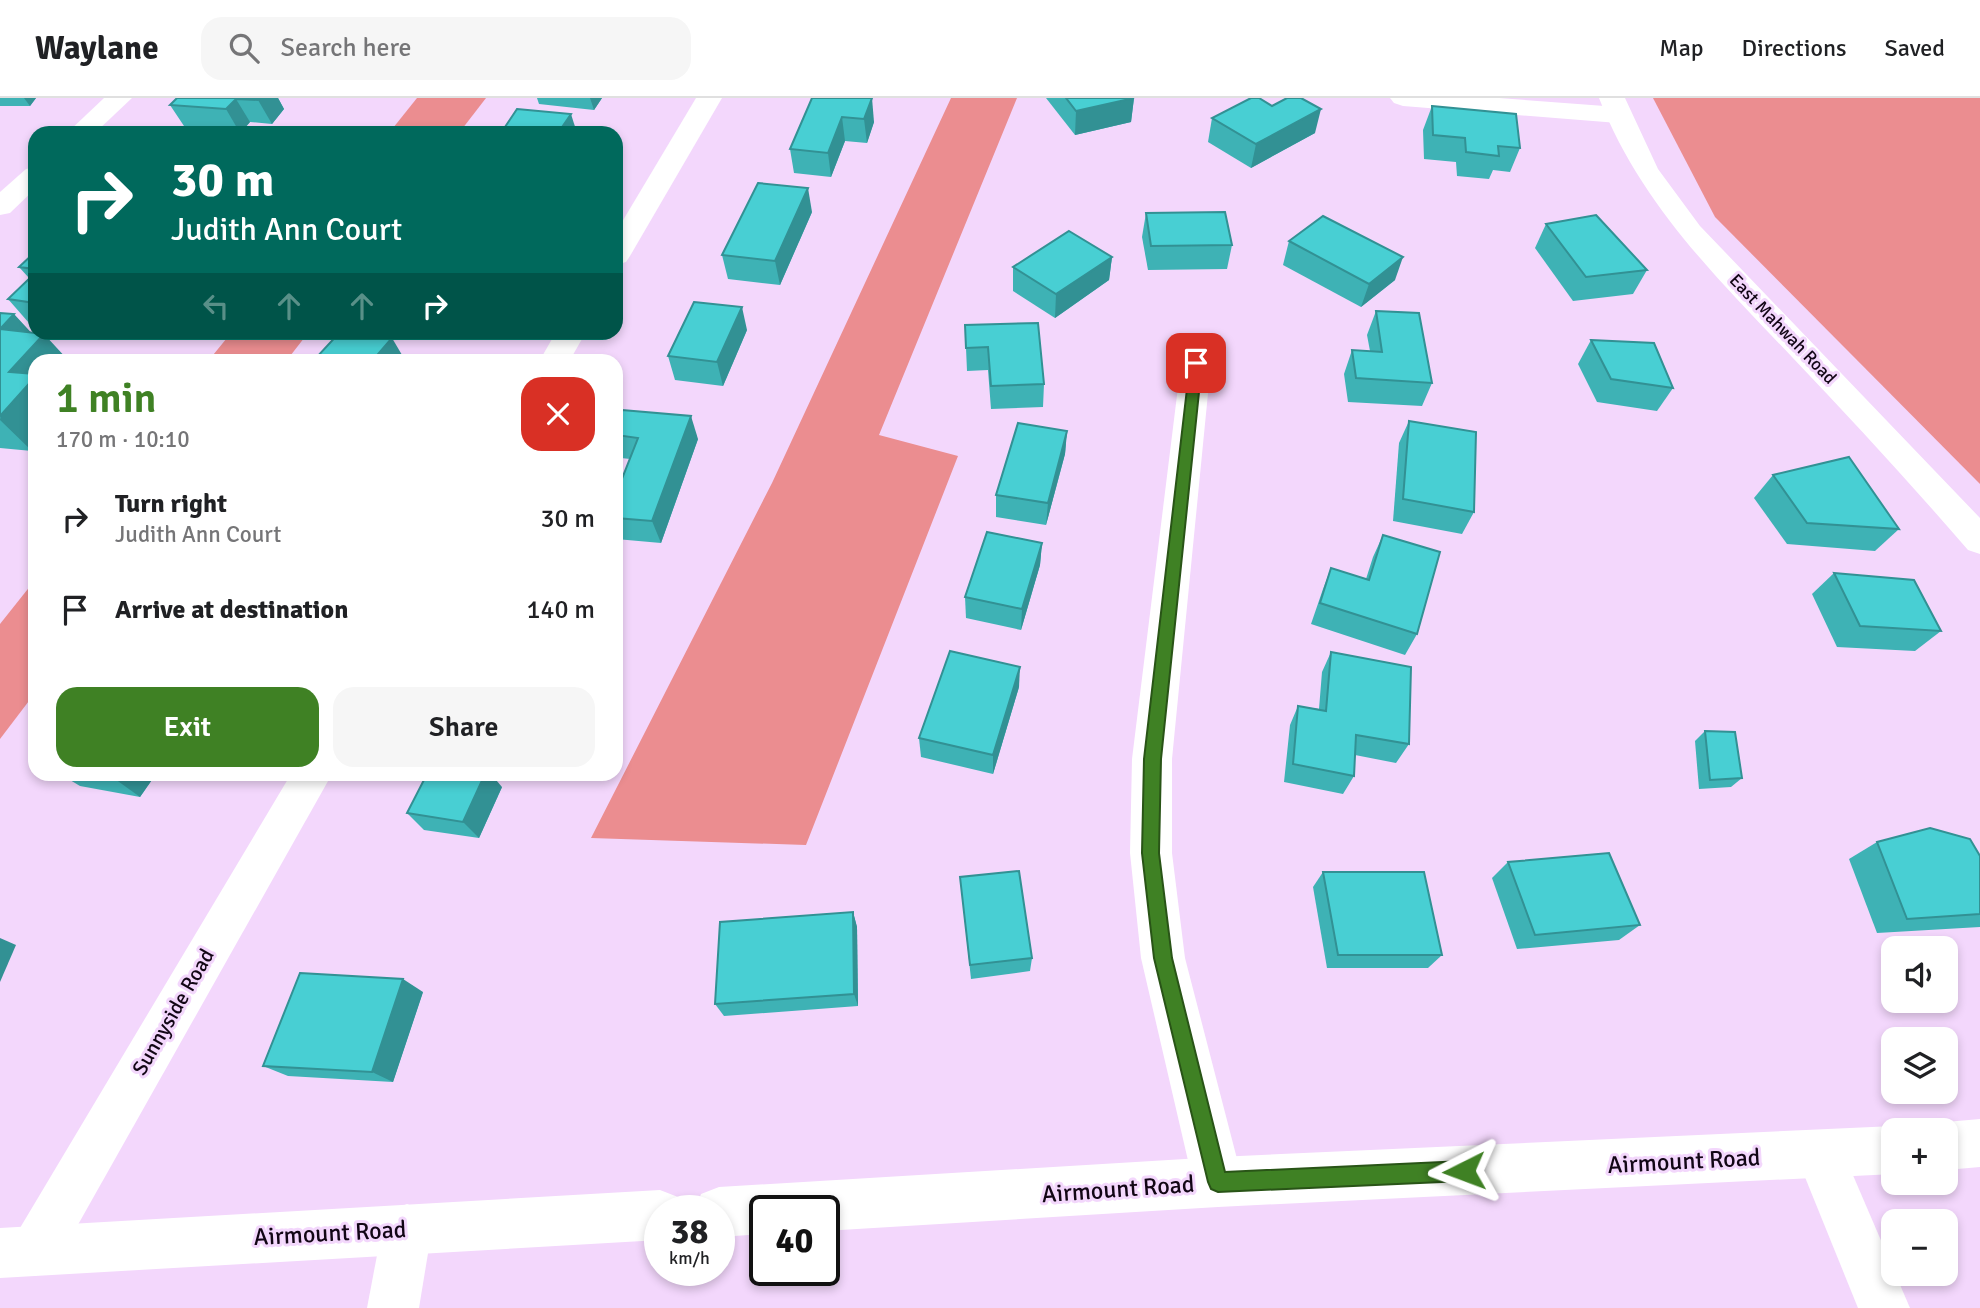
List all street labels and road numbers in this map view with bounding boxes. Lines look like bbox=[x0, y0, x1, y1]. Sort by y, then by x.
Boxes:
street label: East Mahwah Road bbox=[1725, 269, 1841, 389]
street label: Sunnyside Road bbox=[126, 944, 220, 1080]
street label: Airmount Road bbox=[1607, 1142, 1761, 1180]
street label: Airmount Road bbox=[1041, 1169, 1195, 1209]
street label: Airmount Road bbox=[253, 1214, 407, 1252]

